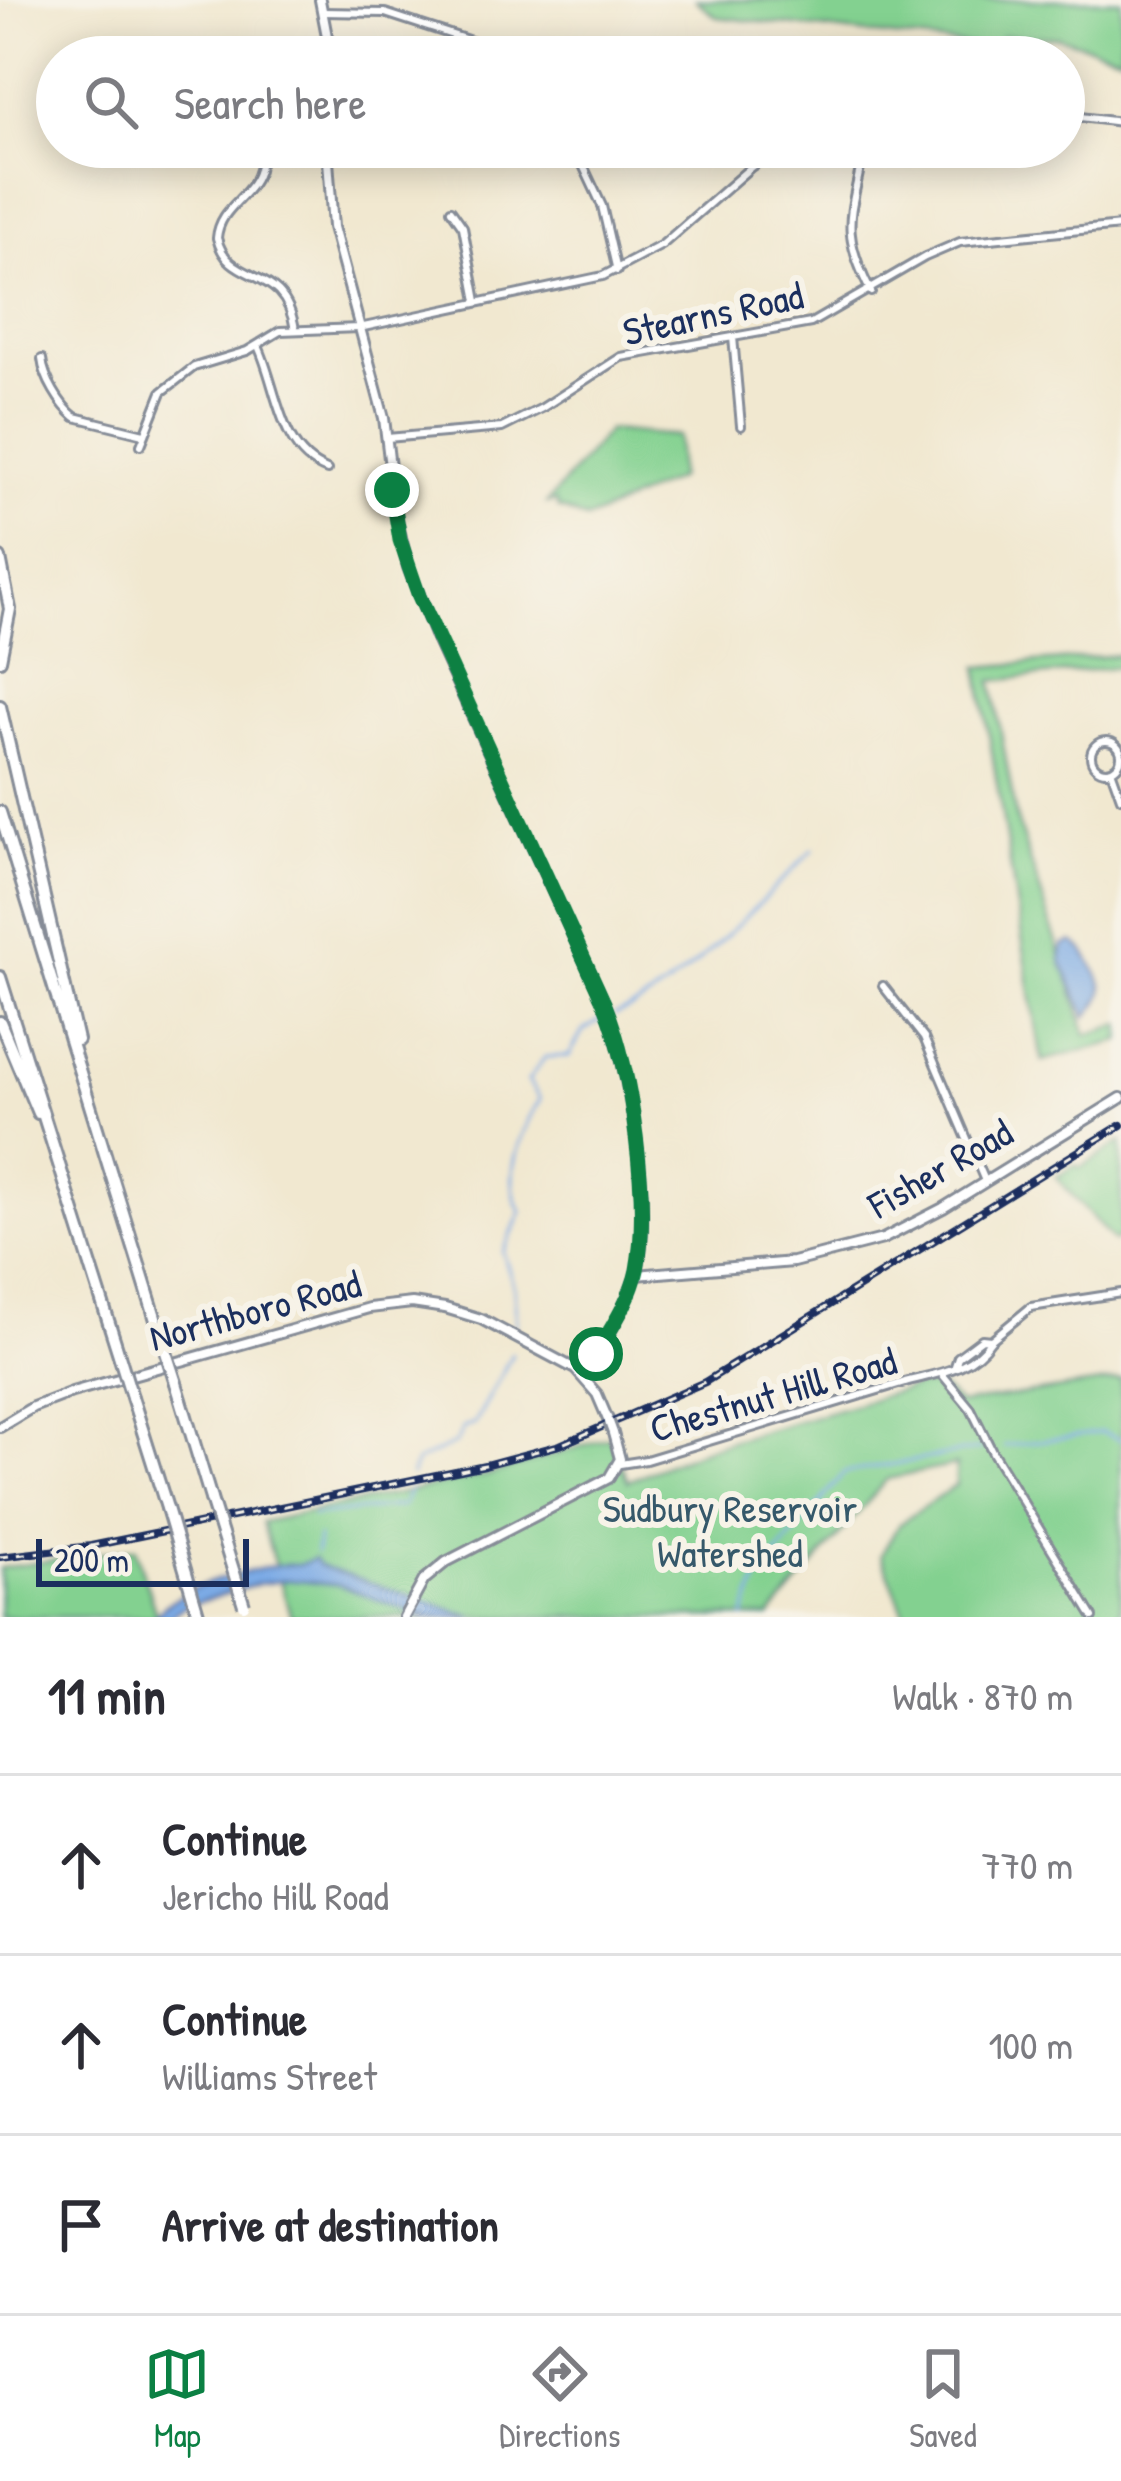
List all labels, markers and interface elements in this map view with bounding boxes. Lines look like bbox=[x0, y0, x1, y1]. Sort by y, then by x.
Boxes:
search box bbox=[36, 36, 1085, 168]
icon: search bbox=[78, 69, 144, 135]
text: Search here bbox=[174, 72, 366, 133]
street label: Stearns Road bbox=[618, 268, 808, 357]
route end bbox=[365, 463, 419, 517]
street label: Fisher Road bbox=[857, 1105, 1021, 1231]
street label: Northboro Road bbox=[143, 1256, 366, 1363]
route start bbox=[569, 1327, 623, 1381]
street label: Chestnut Hill Road bbox=[643, 1333, 902, 1454]
park label: Sudbury Reservoir Watershed bbox=[603, 1481, 857, 1579]
scale bar bbox=[36, 1533, 249, 1586]
text: 200 m bbox=[54, 1538, 129, 1582]
text: 11 min bbox=[48, 1661, 166, 1730]
text: Walk · 870 m bbox=[892, 1669, 1073, 1722]
text: Continue bbox=[162, 1808, 307, 1869]
icon: ahead bbox=[48, 1832, 114, 1898]
text: 770 m bbox=[981, 1838, 1073, 1891]
text: Jericho Hill Road bbox=[162, 1869, 389, 1922]
text: Continue bbox=[162, 1988, 307, 2049]
icon: ahead bbox=[48, 2012, 114, 2078]
text: 100 m bbox=[988, 2018, 1073, 2071]
text: Williams Street bbox=[162, 2049, 377, 2102]
icon: arrive bbox=[48, 2192, 114, 2258]
text: Arrive at destination bbox=[162, 2194, 499, 2255]
tab: Map bbox=[144, 2341, 210, 2457]
tab: Directions bbox=[499, 2341, 621, 2457]
tab: Saved bbox=[909, 2341, 977, 2457]

